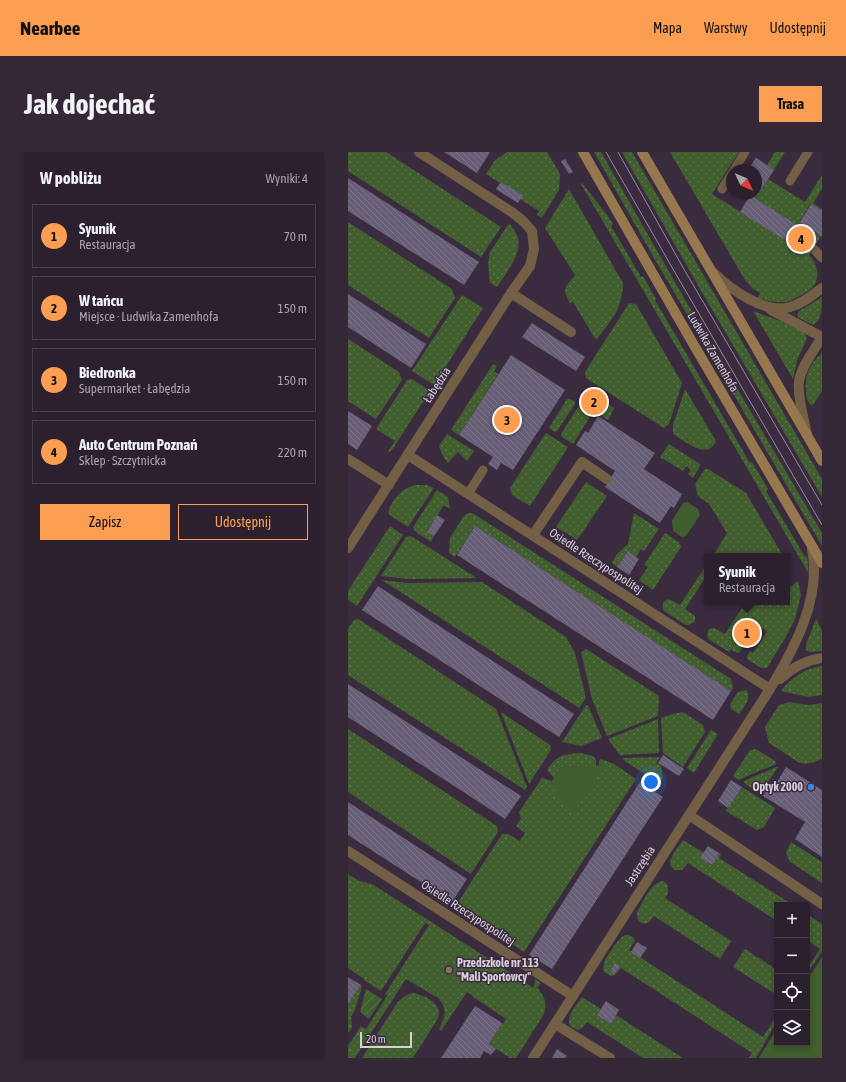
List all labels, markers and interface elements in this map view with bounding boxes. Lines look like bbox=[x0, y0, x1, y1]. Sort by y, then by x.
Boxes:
text: Nearbee bbox=[20, 17, 80, 39]
text: Mapa bbox=[653, 20, 682, 36]
text: Warstwy bbox=[704, 20, 747, 36]
text: Udostępnij bbox=[769, 20, 826, 36]
button: Trasa bbox=[759, 86, 822, 122]
text: Jak dojechać bbox=[24, 88, 155, 120]
north arrow bbox=[726, 164, 762, 200]
text: W pobliżu bbox=[40, 168, 102, 188]
text: Wyniki: 4 bbox=[265, 171, 308, 186]
text: Syunik bbox=[79, 220, 116, 237]
pin: 4 bbox=[788, 224, 814, 254]
text: 1 bbox=[51, 229, 57, 244]
text: 70 m bbox=[284, 229, 307, 244]
text: Restauracja bbox=[79, 237, 136, 252]
text: W tańcu bbox=[79, 292, 123, 309]
text: 2 bbox=[51, 301, 57, 316]
text: 150 m bbox=[278, 301, 307, 316]
text: Miejsce · Ludwika Zamenhofa bbox=[79, 309, 219, 324]
street label: Ludwika Zamenhofa bbox=[684, 310, 742, 394]
text: Biedronka bbox=[79, 364, 136, 381]
street label: Łabędzia bbox=[420, 365, 454, 405]
text: 3 bbox=[51, 373, 57, 388]
text: 150 m bbox=[278, 373, 307, 388]
text: Supermarket · Łabędzia bbox=[79, 381, 190, 396]
pin: 2 bbox=[581, 387, 607, 417]
pin: 3 bbox=[494, 405, 520, 435]
text: Auto Centrum Poznań bbox=[79, 436, 198, 453]
text: 4 bbox=[51, 445, 57, 460]
text: 220 m bbox=[278, 445, 307, 460]
text: Sklep · Szczytnicka bbox=[79, 453, 166, 468]
button: Zapisz bbox=[40, 504, 170, 540]
button: Udostępnij bbox=[178, 504, 308, 540]
street label: Osiedle Rzeczypospolitej bbox=[547, 525, 645, 597]
popup bbox=[704, 553, 790, 605]
text: Syunik bbox=[719, 563, 756, 580]
text: Restauracja bbox=[719, 580, 775, 595]
pin: 1 bbox=[734, 618, 760, 648]
your location bbox=[641, 772, 661, 792]
place label: Optyk 2000 bbox=[752, 780, 803, 794]
marker: Optyk 2000 bbox=[806, 782, 816, 792]
street label: Jastrzębia bbox=[622, 844, 658, 888]
street label: Osiedle Rzeczypospolitej bbox=[419, 877, 517, 949]
map controls bbox=[774, 902, 810, 1046]
button: + bbox=[774, 902, 810, 938]
button: − bbox=[774, 938, 810, 974]
place label: Przedszkole nr 113 "Mali Sportowcy" bbox=[457, 956, 539, 984]
marker: Przedszkole nr 113 "Mali Sportowcy" bbox=[444, 965, 454, 975]
button: locate bbox=[774, 974, 810, 1010]
button: layers bbox=[774, 1010, 810, 1046]
scale bar bbox=[360, 1030, 412, 1049]
text: 20 m bbox=[366, 1033, 386, 1045]

